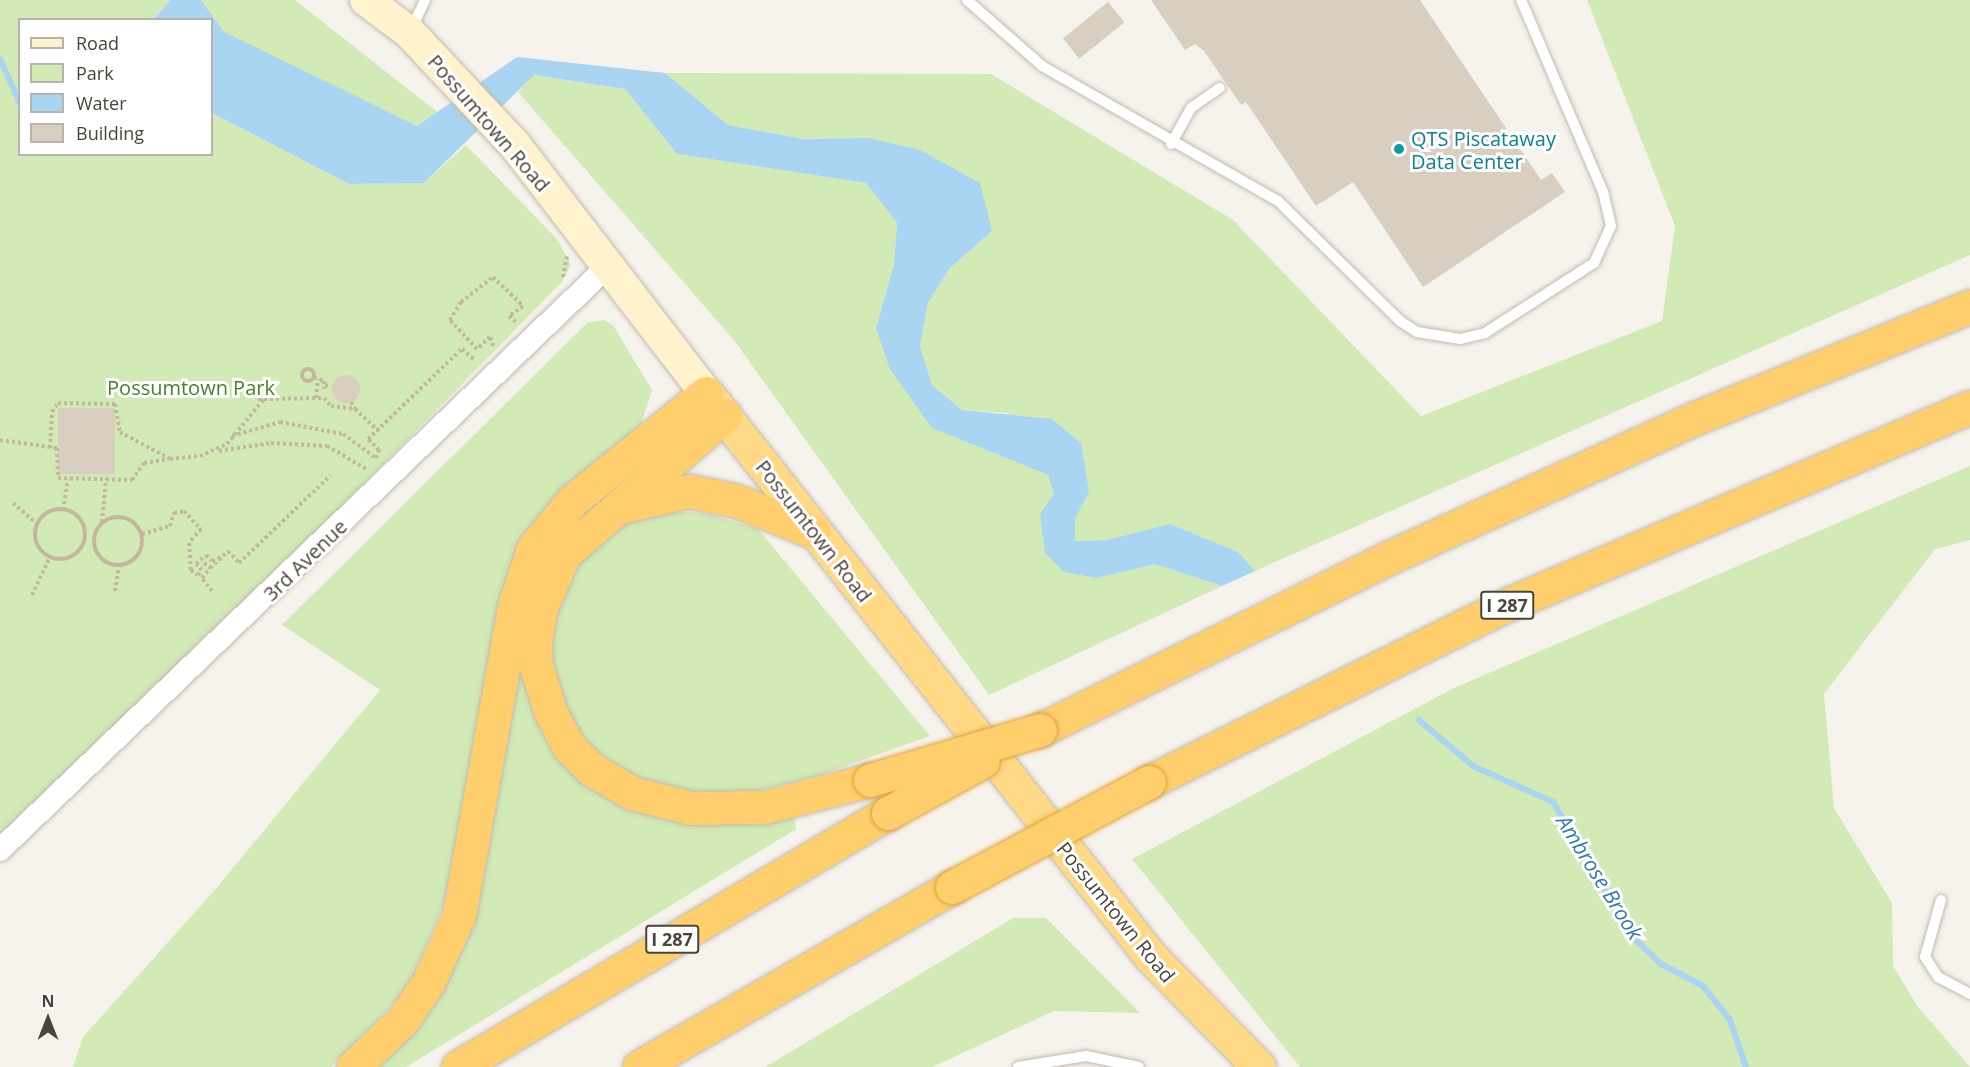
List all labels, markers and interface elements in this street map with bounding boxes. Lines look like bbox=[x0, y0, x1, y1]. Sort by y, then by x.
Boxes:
legend bbox=[18, 18, 213, 156]
text: Road bbox=[76, 31, 119, 55]
street label: Possumtown Road bbox=[423, 50, 555, 196]
text: Park bbox=[76, 61, 114, 85]
text: Water bbox=[76, 91, 127, 115]
text: Building bbox=[76, 121, 144, 145]
place label: QTS Piscataway Data Center bbox=[1411, 126, 1556, 173]
marker: QTS Piscataway Data Center bbox=[1392, 142, 1406, 156]
park label: Possumtown Park bbox=[107, 375, 275, 399]
street label: Possumtown Road bbox=[751, 455, 877, 607]
street label: 3rd Avenue bbox=[258, 514, 352, 606]
road number: I 287 bbox=[1480, 590, 1534, 620]
water label: Ambrose Brook bbox=[1552, 810, 1648, 944]
street label: Possumtown Road bbox=[1052, 837, 1180, 987]
road number: I 287 bbox=[645, 924, 699, 954]
north arrow bbox=[18, 989, 78, 1049]
text: N bbox=[41, 990, 55, 1012]

